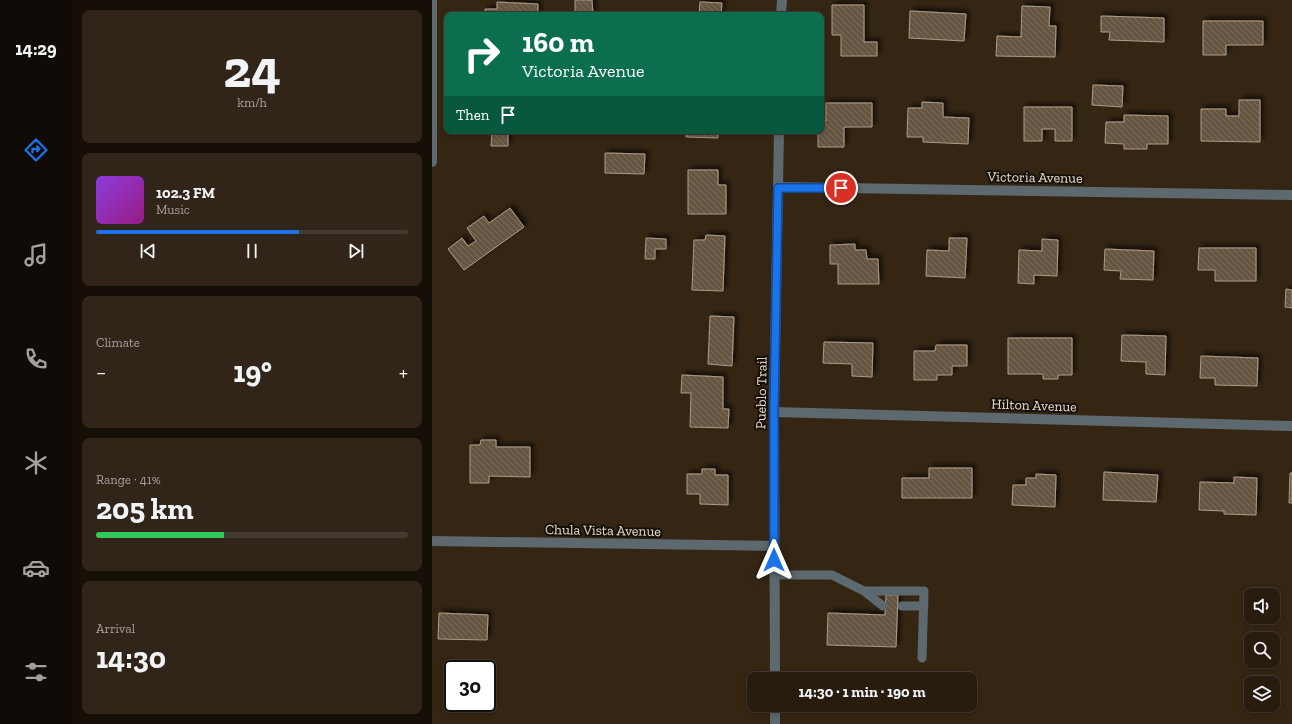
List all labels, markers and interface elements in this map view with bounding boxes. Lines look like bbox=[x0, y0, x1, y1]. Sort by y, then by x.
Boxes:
text: 160 m bbox=[522, 26, 594, 59]
icon: right bbox=[456, 28, 508, 80]
text: 14:29 bbox=[15, 38, 57, 60]
text: 24 bbox=[223, 38, 281, 100]
text: Victoria Avenue bbox=[522, 60, 644, 82]
text: km/h bbox=[237, 95, 267, 110]
icon: arrive bbox=[497, 104, 519, 126]
text: Then bbox=[456, 106, 489, 124]
icon: directions bbox=[22, 136, 50, 164]
street label: Victoria Avenue bbox=[986, 168, 1083, 187]
pin bbox=[824, 171, 858, 205]
icon: arrive bbox=[830, 177, 852, 199]
text: 102.3 FM bbox=[156, 184, 215, 202]
text: Music bbox=[156, 202, 190, 217]
icon: previous bbox=[137, 240, 159, 262]
icon: pause bbox=[241, 240, 263, 262]
icon: next bbox=[345, 240, 367, 262]
icon: music bbox=[22, 241, 50, 269]
text: Climate bbox=[96, 335, 140, 350]
icon: phone bbox=[22, 345, 50, 373]
text: 19° bbox=[233, 354, 272, 390]
street label: Pueblo Trail bbox=[752, 356, 771, 429]
text: − bbox=[96, 359, 106, 386]
text: + bbox=[399, 359, 408, 386]
street label: Hilton Avenue bbox=[991, 396, 1078, 416]
icon: climate bbox=[22, 449, 50, 477]
text: Range · 41% bbox=[96, 472, 161, 487]
text: 205 km bbox=[96, 491, 194, 527]
street label: Chula Vista Avenue bbox=[545, 521, 661, 540]
position arrow bbox=[753, 539, 795, 581]
icon: car bbox=[22, 554, 50, 582]
map controls bbox=[1244, 588, 1280, 712]
button: sound bbox=[1244, 588, 1280, 624]
text: Arrival bbox=[96, 621, 135, 636]
button: search bbox=[1244, 632, 1280, 668]
text: 14:30 bbox=[96, 640, 166, 676]
icon: filters bbox=[22, 658, 50, 686]
speed limit sign: 30 bbox=[444, 660, 496, 712]
button: layers bbox=[1244, 676, 1280, 712]
text: 14:30 · 1 min · 190 m bbox=[798, 683, 926, 701]

